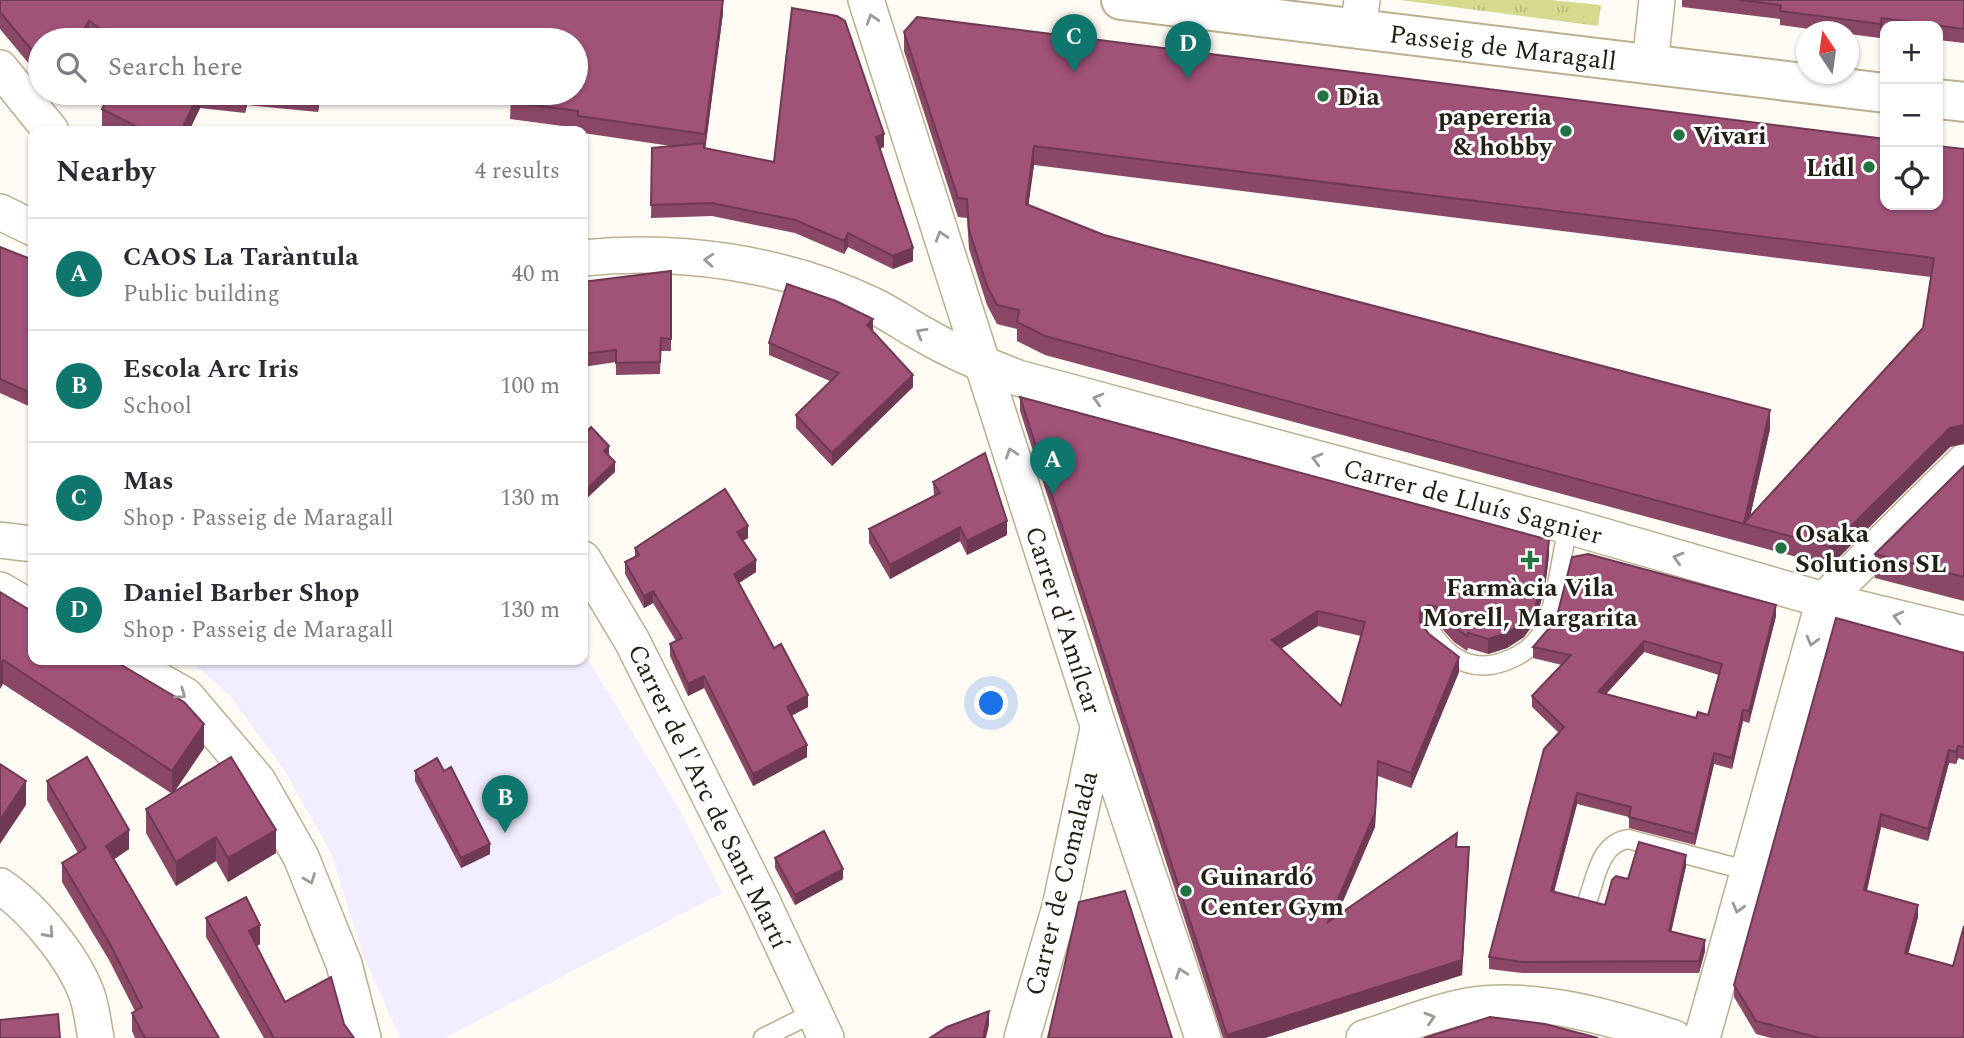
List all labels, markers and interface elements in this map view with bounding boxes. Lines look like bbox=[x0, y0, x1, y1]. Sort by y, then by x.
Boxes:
one-way arrow bbox=[865, 14, 880, 26]
pin: C bbox=[1051, 14, 1097, 72]
street label: Passeig de Maragall bbox=[1387, 14, 1619, 82]
pin: D bbox=[1165, 21, 1211, 79]
north arrow bbox=[1796, 21, 1859, 84]
map controls bbox=[1880, 21, 1943, 210]
button: + bbox=[1880, 21, 1943, 84]
search box bbox=[28, 28, 588, 105]
text: Search here bbox=[108, 47, 243, 87]
icon: search bbox=[52, 48, 90, 86]
place label: Dia bbox=[1337, 77, 1381, 117]
button: − bbox=[1880, 84, 1943, 147]
marker: Dia bbox=[1315, 88, 1331, 104]
place label: papereria & hobby bbox=[1438, 97, 1554, 167]
place label: Vivari bbox=[1693, 116, 1767, 156]
marker: papereria & hobby bbox=[1558, 123, 1574, 139]
marker: Vivari bbox=[1671, 127, 1687, 143]
button: locate bbox=[1880, 147, 1943, 210]
place label: Lidl bbox=[1806, 148, 1855, 188]
text: Nearby bbox=[56, 149, 155, 195]
text: 4 results bbox=[475, 154, 560, 189]
marker: Lidl bbox=[1861, 159, 1877, 175]
one-way arrow bbox=[934, 231, 949, 243]
text: CAOS La Taràntula bbox=[123, 237, 359, 277]
one-way arrow bbox=[703, 253, 714, 268]
text: A bbox=[70, 257, 88, 292]
text: 40 m bbox=[511, 257, 560, 292]
text: Public building bbox=[123, 277, 280, 312]
one-way arrow bbox=[916, 329, 929, 342]
text: Escola Arc Iris bbox=[123, 349, 299, 389]
text: B bbox=[71, 369, 87, 404]
text: 100 m bbox=[500, 369, 560, 404]
text: School bbox=[123, 389, 192, 424]
one-way arrow bbox=[1092, 393, 1104, 408]
pin: A bbox=[1030, 437, 1076, 495]
one-way arrow bbox=[1004, 447, 1019, 459]
street label: Carrer de Lluís Sagnier bbox=[1339, 448, 1607, 556]
one-way arrow bbox=[1311, 452, 1323, 467]
text: Mas bbox=[123, 461, 174, 501]
text: C bbox=[71, 481, 87, 516]
text: 130 m bbox=[500, 481, 560, 516]
text: Shop · Passeig de Maragall bbox=[123, 501, 394, 536]
place label: Osaka Solutions SL bbox=[1795, 514, 1947, 584]
street label: Carrer d'Amílcar bbox=[1014, 521, 1112, 720]
marker: Osaka Solutions SL bbox=[1773, 540, 1789, 556]
marker: Farmàcia Vila Morell, Margarita bbox=[1522, 552, 1538, 568]
one-way arrow bbox=[1672, 552, 1684, 567]
place label: Farmàcia Vila Morell, Margarita bbox=[1422, 568, 1638, 638]
text: Daniel Barber Shop bbox=[123, 573, 359, 613]
text: D bbox=[70, 593, 88, 628]
text: 130 m bbox=[500, 593, 560, 628]
one-way arrow bbox=[1892, 611, 1904, 625]
text: Shop · Passeig de Maragall bbox=[123, 613, 394, 648]
one-way arrow bbox=[1805, 635, 1820, 647]
street label: Carrer de l'Arc de Sant Martí bbox=[617, 637, 800, 957]
one-way arrow bbox=[173, 686, 186, 698]
your location bbox=[974, 686, 1008, 720]
street label: Carrer de Comalada bbox=[1015, 766, 1109, 1000]
pin: B bbox=[482, 775, 528, 833]
place label: Guinardó Center Gym bbox=[1200, 857, 1344, 927]
one-way arrow bbox=[302, 872, 316, 884]
marker: Guinardó Center Gym bbox=[1178, 883, 1194, 899]
one-way arrow bbox=[1732, 902, 1747, 914]
one-way arrow bbox=[41, 925, 53, 938]
one-way arrow bbox=[1175, 968, 1189, 980]
one-way arrow bbox=[1423, 1012, 1435, 1026]

